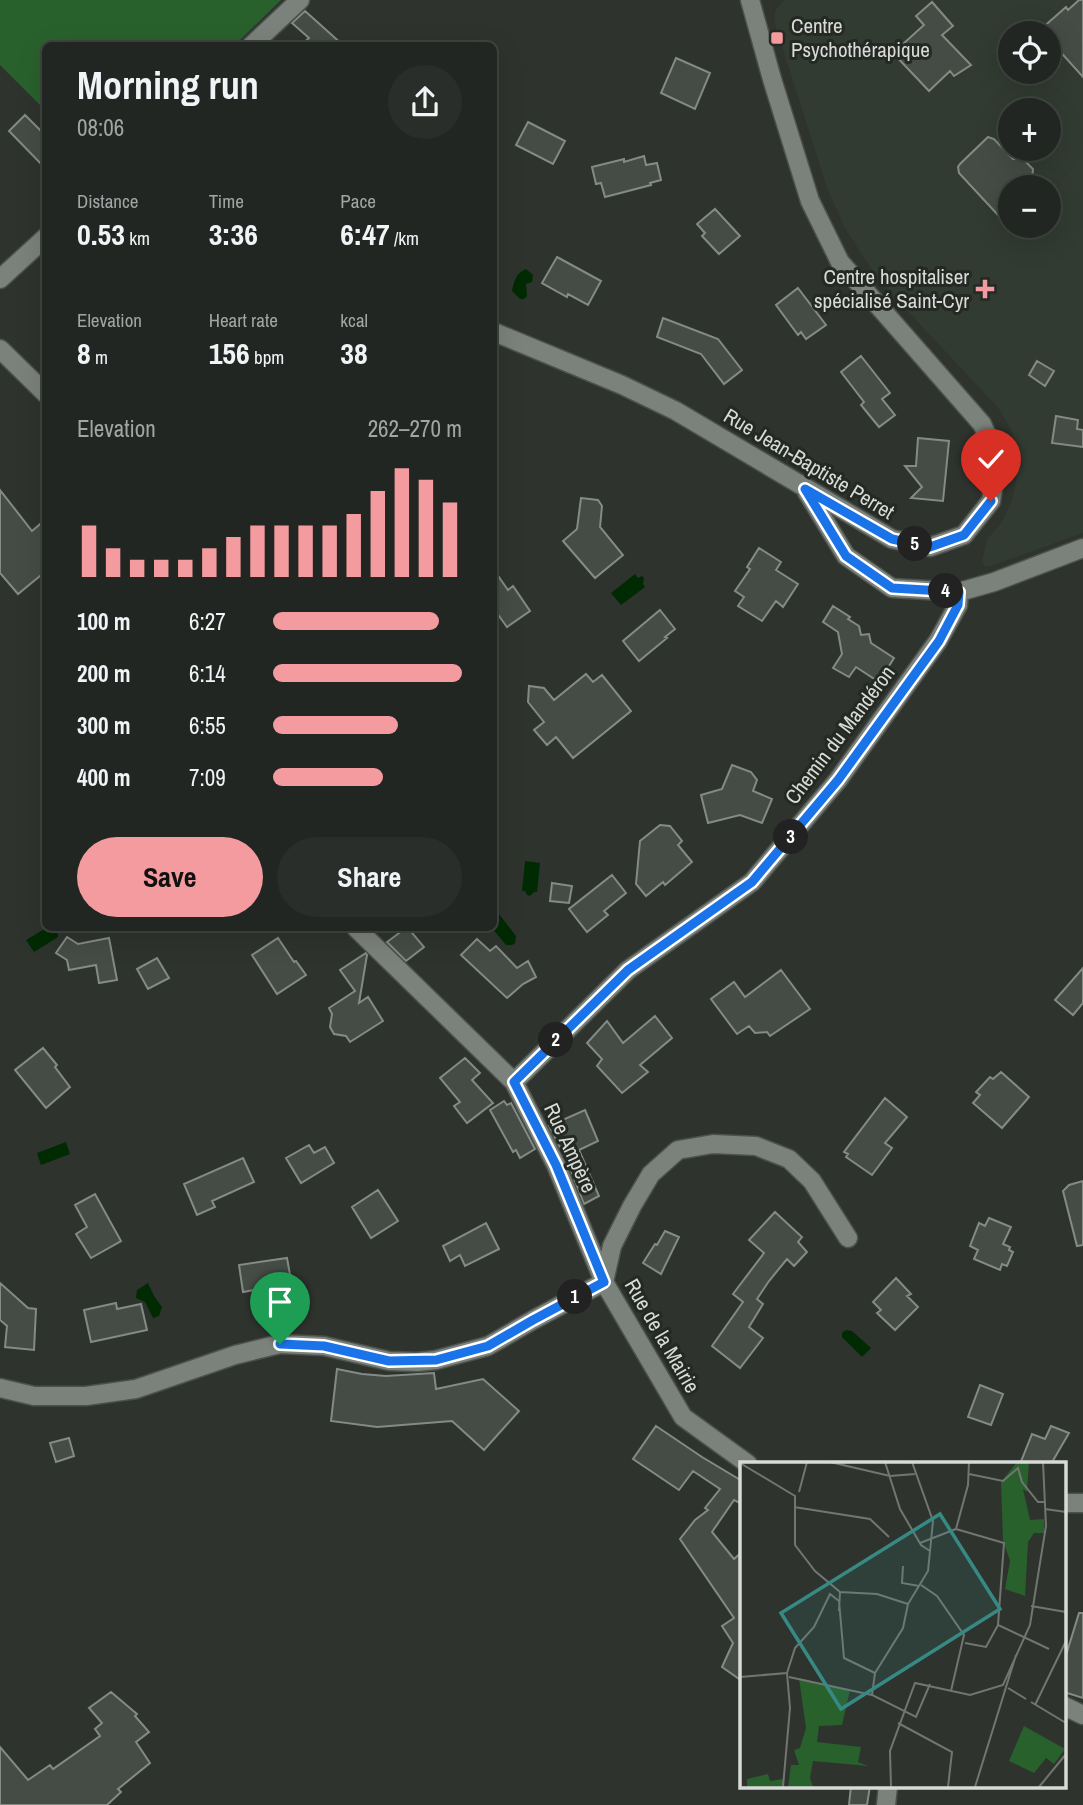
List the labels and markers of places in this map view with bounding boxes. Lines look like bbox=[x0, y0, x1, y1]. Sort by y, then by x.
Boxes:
place label: Centre Psychothérapique bbox=[791, 11, 930, 64]
marker: Centre Psychothérapique bbox=[769, 30, 785, 46]
place label: Centre hospitaliser spécialisé Saint-Cyr bbox=[814, 262, 969, 315]
marker: Centre hospitaliser spécialisé Saint-Cyr bbox=[975, 279, 995, 299]
pin bbox=[961, 429, 1021, 501]
pin: 5 bbox=[898, 526, 932, 562]
pin: 4 bbox=[928, 574, 964, 608]
pin: 3 bbox=[774, 820, 808, 854]
pin: 2 bbox=[538, 1023, 574, 1058]
pin bbox=[250, 1272, 310, 1344]
pin: 1 bbox=[558, 1280, 592, 1314]

